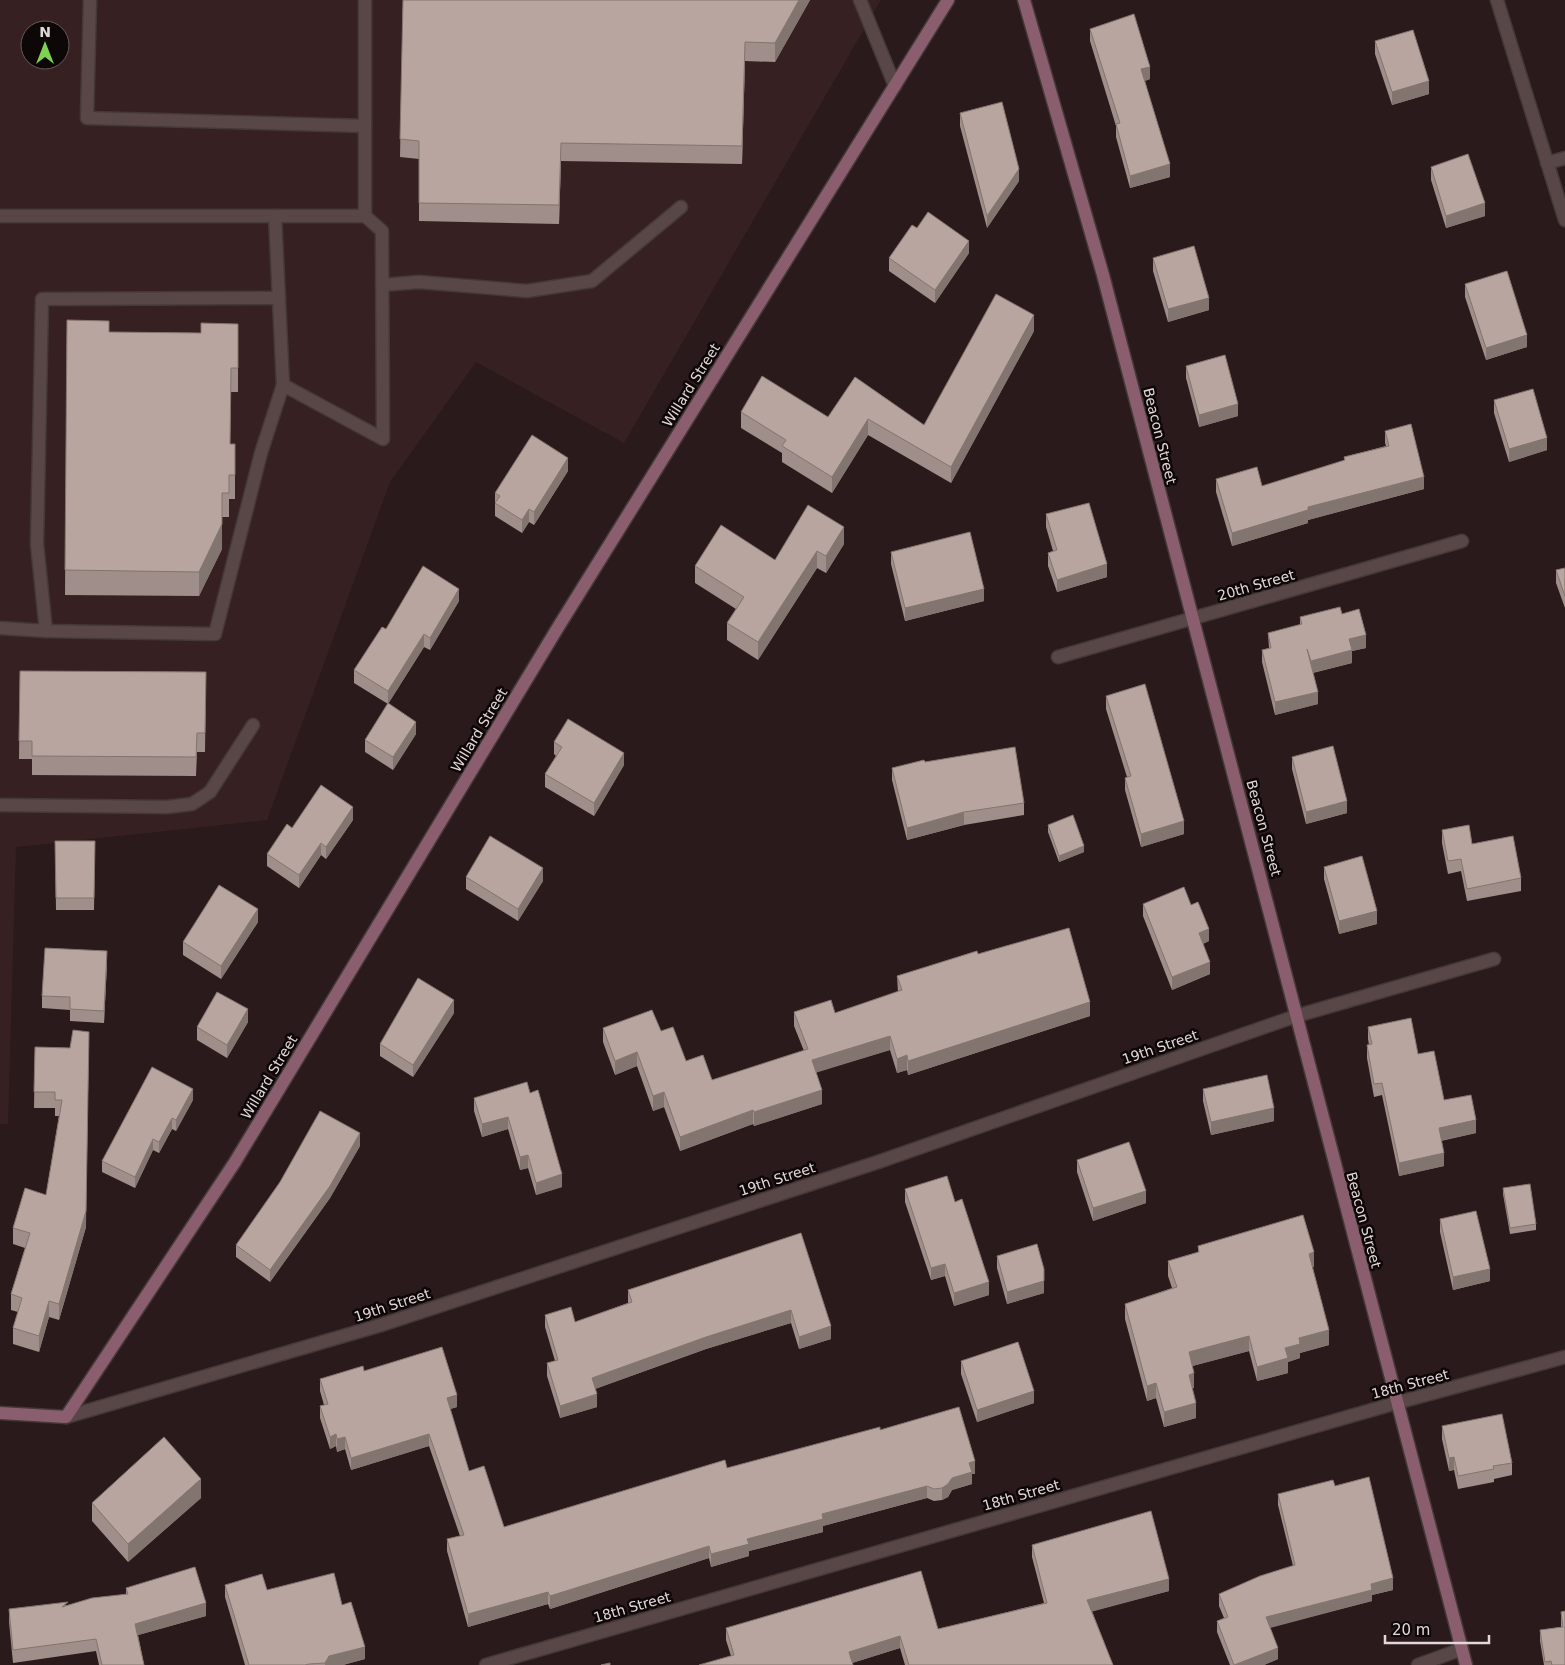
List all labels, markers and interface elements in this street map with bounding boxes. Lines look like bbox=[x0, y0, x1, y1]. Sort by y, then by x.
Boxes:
north arrow bbox=[20, 20, 70, 70]
text: N bbox=[39, 24, 51, 40]
street label: Willard Street bbox=[659, 340, 723, 430]
street label: Beacon Street bbox=[1140, 386, 1180, 486]
street label: 20th Street bbox=[1216, 566, 1297, 604]
street label: Willard Street bbox=[448, 685, 511, 775]
street label: Beacon Street bbox=[1243, 778, 1285, 878]
street label: 19th Street bbox=[1120, 1026, 1201, 1067]
street label: Willard Street bbox=[238, 1032, 301, 1122]
street label: 19th Street bbox=[737, 1159, 818, 1199]
street label: Beacon Street bbox=[1343, 1170, 1385, 1270]
street label: 19th Street bbox=[352, 1285, 433, 1325]
street label: 18th Street bbox=[1370, 1366, 1451, 1402]
street label: 18th Street bbox=[981, 1476, 1062, 1514]
street label: 18th Street bbox=[592, 1588, 673, 1626]
scale bar bbox=[1385, 1612, 1489, 1644]
text: 20 m bbox=[1392, 1621, 1430, 1639]

